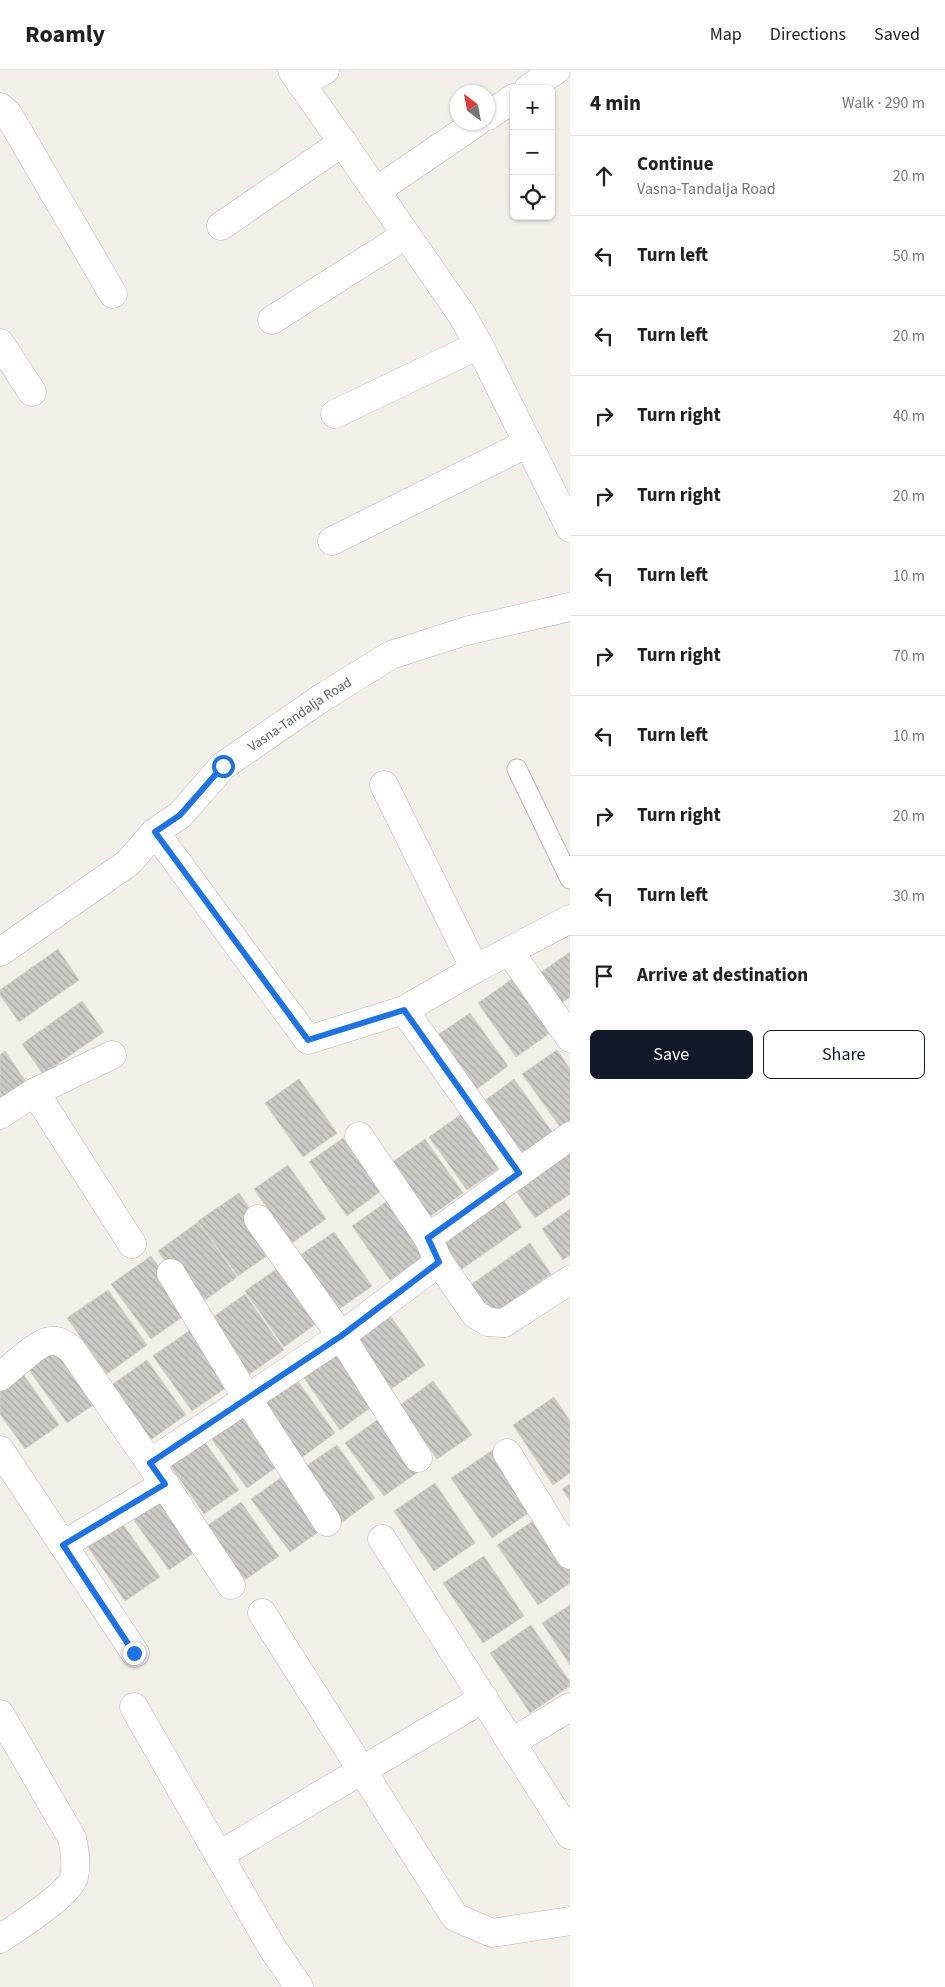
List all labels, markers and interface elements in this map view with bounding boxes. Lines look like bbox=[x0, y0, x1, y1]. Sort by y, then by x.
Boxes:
text: Roamly bbox=[25, 17, 105, 52]
text: Map bbox=[710, 22, 742, 47]
text: Directions bbox=[770, 22, 846, 47]
text: Saved bbox=[874, 22, 920, 47]
north arrow bbox=[450, 85, 495, 130]
map controls bbox=[510, 85, 555, 220]
button: + bbox=[510, 85, 555, 130]
text: 4 min bbox=[590, 88, 641, 118]
text: Walk · 290 m bbox=[842, 92, 925, 114]
button: − bbox=[510, 130, 555, 175]
text: Continue bbox=[637, 151, 714, 178]
icon: ahead bbox=[590, 162, 618, 190]
text: 20 m bbox=[893, 165, 925, 187]
button: locate bbox=[510, 175, 555, 220]
text: Vasna-Tandalja Road bbox=[637, 178, 776, 200]
icon: left bbox=[590, 242, 618, 270]
text: Turn left bbox=[637, 242, 708, 269]
text: 50 m bbox=[893, 245, 925, 267]
icon: left bbox=[590, 322, 618, 350]
text: Turn left bbox=[637, 322, 708, 349]
text: 20 m bbox=[893, 325, 925, 347]
icon: right bbox=[590, 402, 618, 430]
text: Turn right bbox=[637, 402, 721, 429]
text: 40 m bbox=[893, 405, 925, 427]
icon: right bbox=[590, 482, 618, 510]
text: Turn right bbox=[637, 482, 721, 509]
text: 20 m bbox=[893, 485, 925, 507]
icon: left bbox=[590, 562, 618, 590]
text: Turn left bbox=[637, 562, 708, 589]
text: 10 m bbox=[893, 565, 925, 587]
icon: right bbox=[590, 642, 618, 670]
text: Turn right bbox=[637, 642, 721, 669]
text: 70 m bbox=[893, 645, 925, 667]
street label: Vasna-Tandalja Road bbox=[244, 673, 356, 757]
icon: left bbox=[590, 722, 618, 750]
text: Turn left bbox=[637, 722, 708, 749]
text: 10 m bbox=[893, 725, 925, 747]
route start bbox=[212, 755, 235, 778]
icon: right bbox=[590, 802, 618, 830]
text: Turn right bbox=[637, 802, 721, 829]
text: 20 m bbox=[893, 805, 925, 827]
icon: left bbox=[590, 882, 618, 910]
text: Turn left bbox=[637, 882, 708, 909]
text: 30 m bbox=[893, 885, 925, 907]
icon: arrive bbox=[590, 962, 618, 990]
text: Arrive at destination bbox=[637, 962, 808, 989]
button: Save bbox=[590, 1030, 753, 1079]
button: Share bbox=[763, 1030, 925, 1079]
route end bbox=[123, 1642, 146, 1665]

